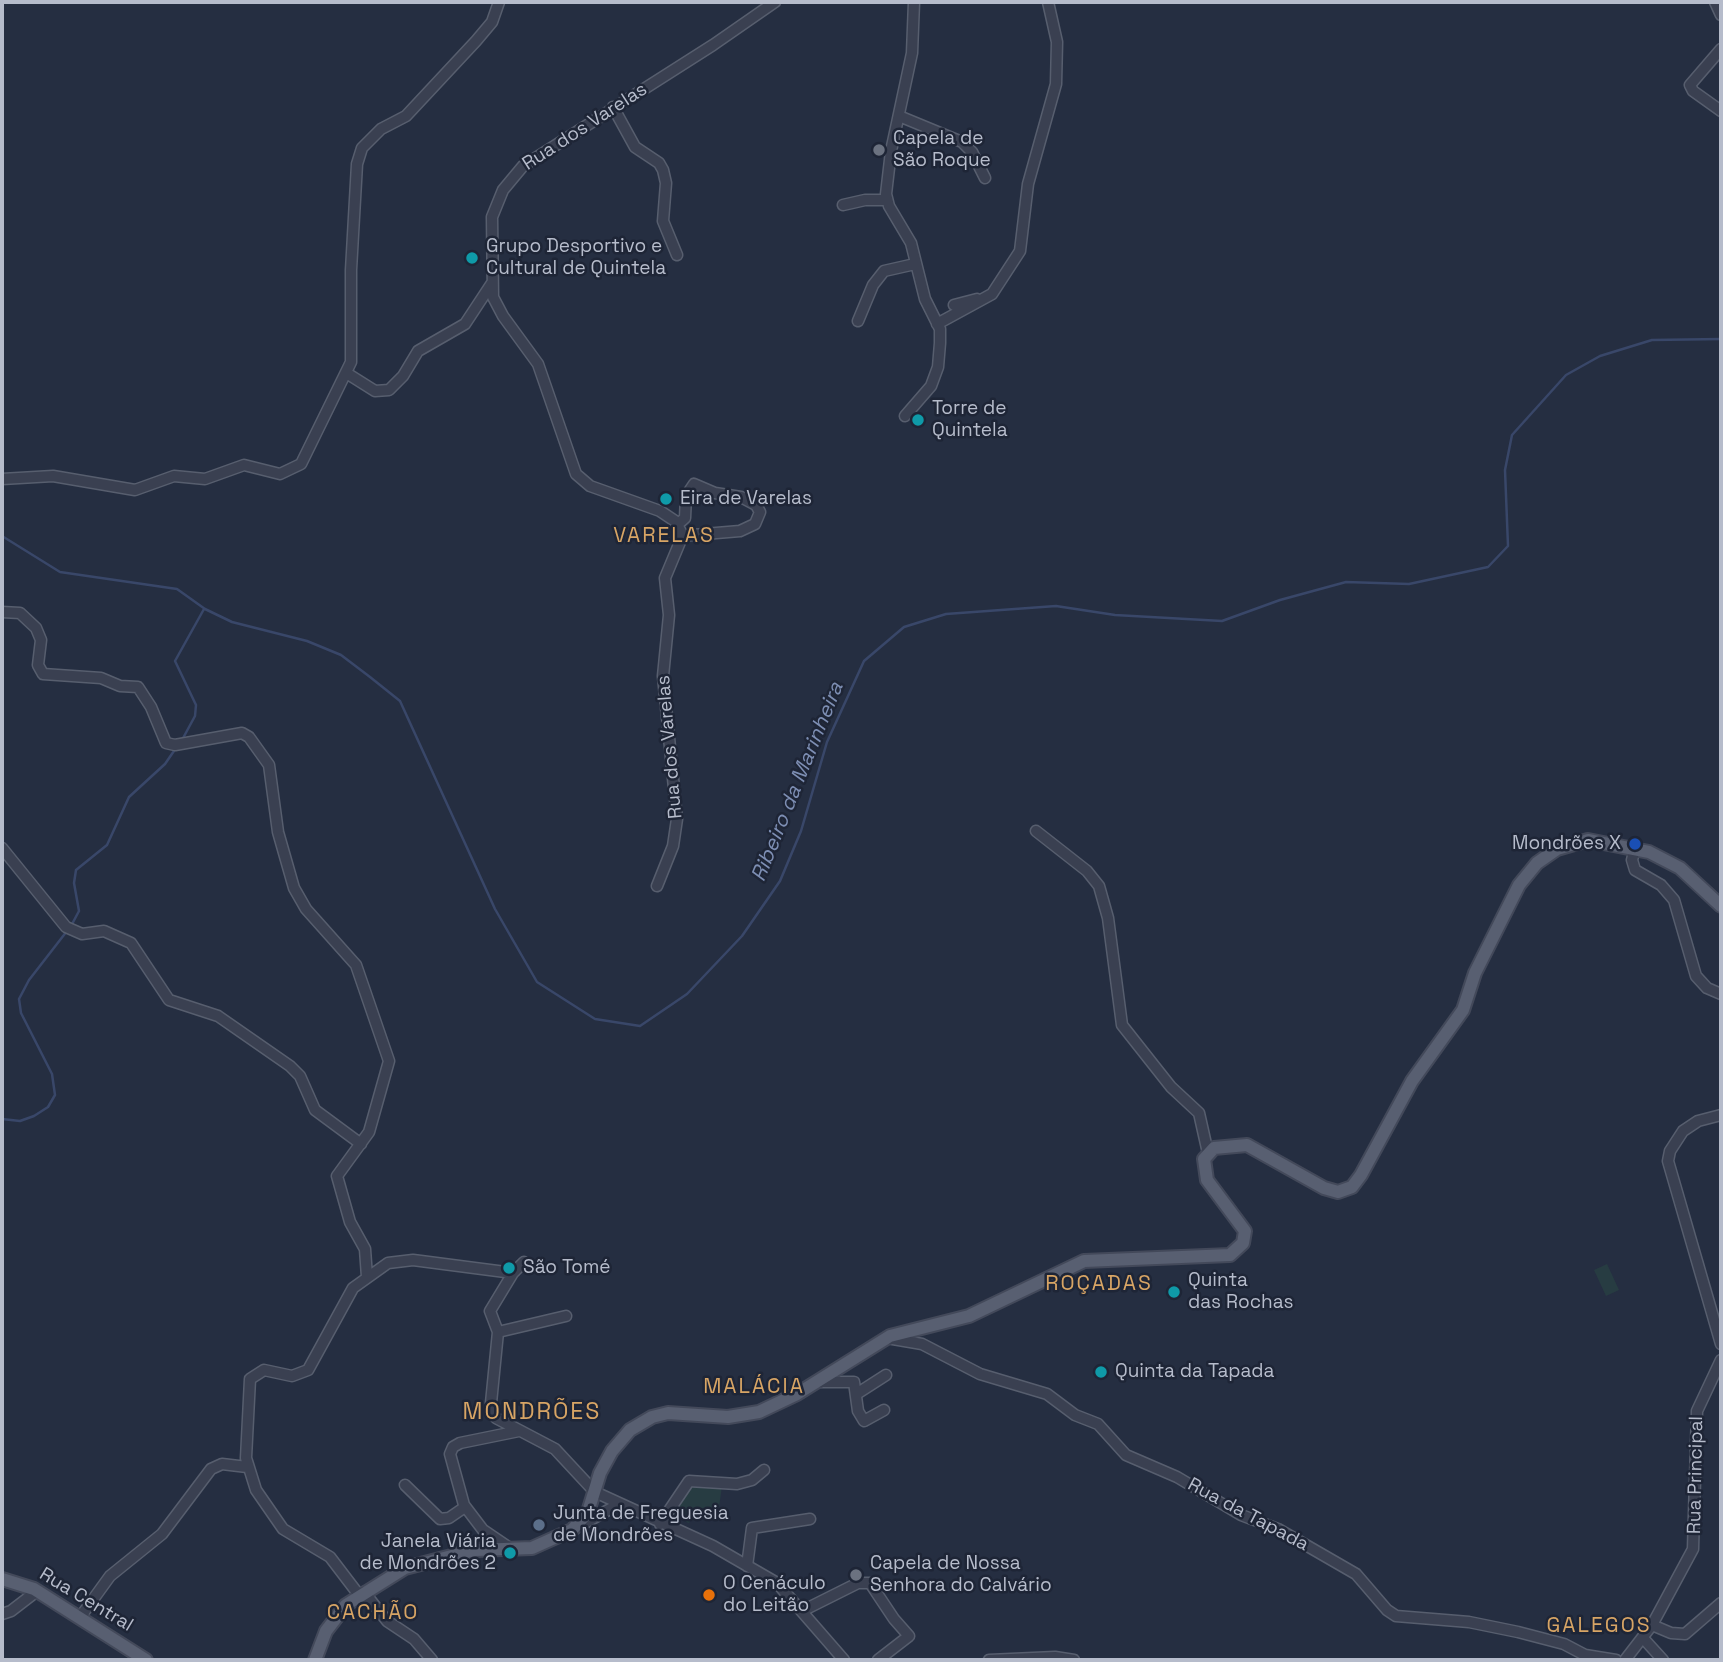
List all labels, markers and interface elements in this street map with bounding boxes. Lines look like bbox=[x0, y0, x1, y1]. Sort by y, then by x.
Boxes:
street label: Rua dos Varelas bbox=[518, 78, 652, 176]
place label: Capela de São Roque bbox=[893, 128, 991, 172]
marker: Capela de São Roque bbox=[871, 142, 887, 158]
place label: Grupo Desportivo e Cultural de Quintela bbox=[486, 236, 666, 280]
marker: Grupo Desportivo e Cultural de Quintela bbox=[464, 250, 480, 266]
place label: Torre de Quintela bbox=[932, 398, 1008, 442]
marker: Torre de Quintela bbox=[910, 412, 926, 428]
place label: Eira de Varelas bbox=[680, 488, 812, 510]
marker: Eira de Varelas bbox=[658, 491, 674, 507]
district label: VARELAS bbox=[614, 523, 714, 549]
street label: Rua dos Varelas bbox=[652, 674, 688, 820]
water label: Ribeiro da Marinheira bbox=[746, 679, 850, 885]
place label: Mondrões X bbox=[1512, 833, 1621, 855]
marker: Mondrões X bbox=[1627, 836, 1643, 852]
place label: São Tomé bbox=[523, 1257, 611, 1279]
marker: São Tomé bbox=[501, 1260, 517, 1276]
place label: Quinta das Rochas bbox=[1188, 1270, 1294, 1314]
district label: ROÇADAS bbox=[1046, 1271, 1152, 1297]
marker: Quinta das Rochas bbox=[1166, 1284, 1182, 1300]
place label: Quinta da Tapada bbox=[1115, 1361, 1274, 1383]
marker: Quinta da Tapada bbox=[1093, 1364, 1109, 1380]
district label: MALÁCIA bbox=[704, 1374, 804, 1400]
district label: MONDRÕES bbox=[464, 1399, 600, 1427]
street label: Rua Principal bbox=[1684, 1416, 1708, 1534]
street label: Rua da Tapada bbox=[1184, 1473, 1312, 1557]
place label: Junta de Freguesia de Mondrões bbox=[553, 1503, 729, 1547]
marker: Junta de Freguesia de Mondrões bbox=[531, 1517, 547, 1533]
place label: Janela Viária de Mondrões 2 bbox=[359, 1531, 496, 1575]
marker: Janela Viária de Mondrões 2 bbox=[502, 1545, 518, 1561]
place label: Capela de Nossa Senhora do Calvário bbox=[870, 1553, 1052, 1597]
street label: Rua Central bbox=[35, 1563, 137, 1637]
marker: Capela de Nossa Senhora do Calvário bbox=[848, 1567, 864, 1583]
place label: O Cenáculo do Leitão bbox=[723, 1573, 826, 1617]
marker: O Cenáculo do Leitão bbox=[701, 1587, 717, 1603]
district label: CACHÃO bbox=[327, 1600, 419, 1626]
district label: GALEGOS bbox=[1547, 1613, 1651, 1639]

